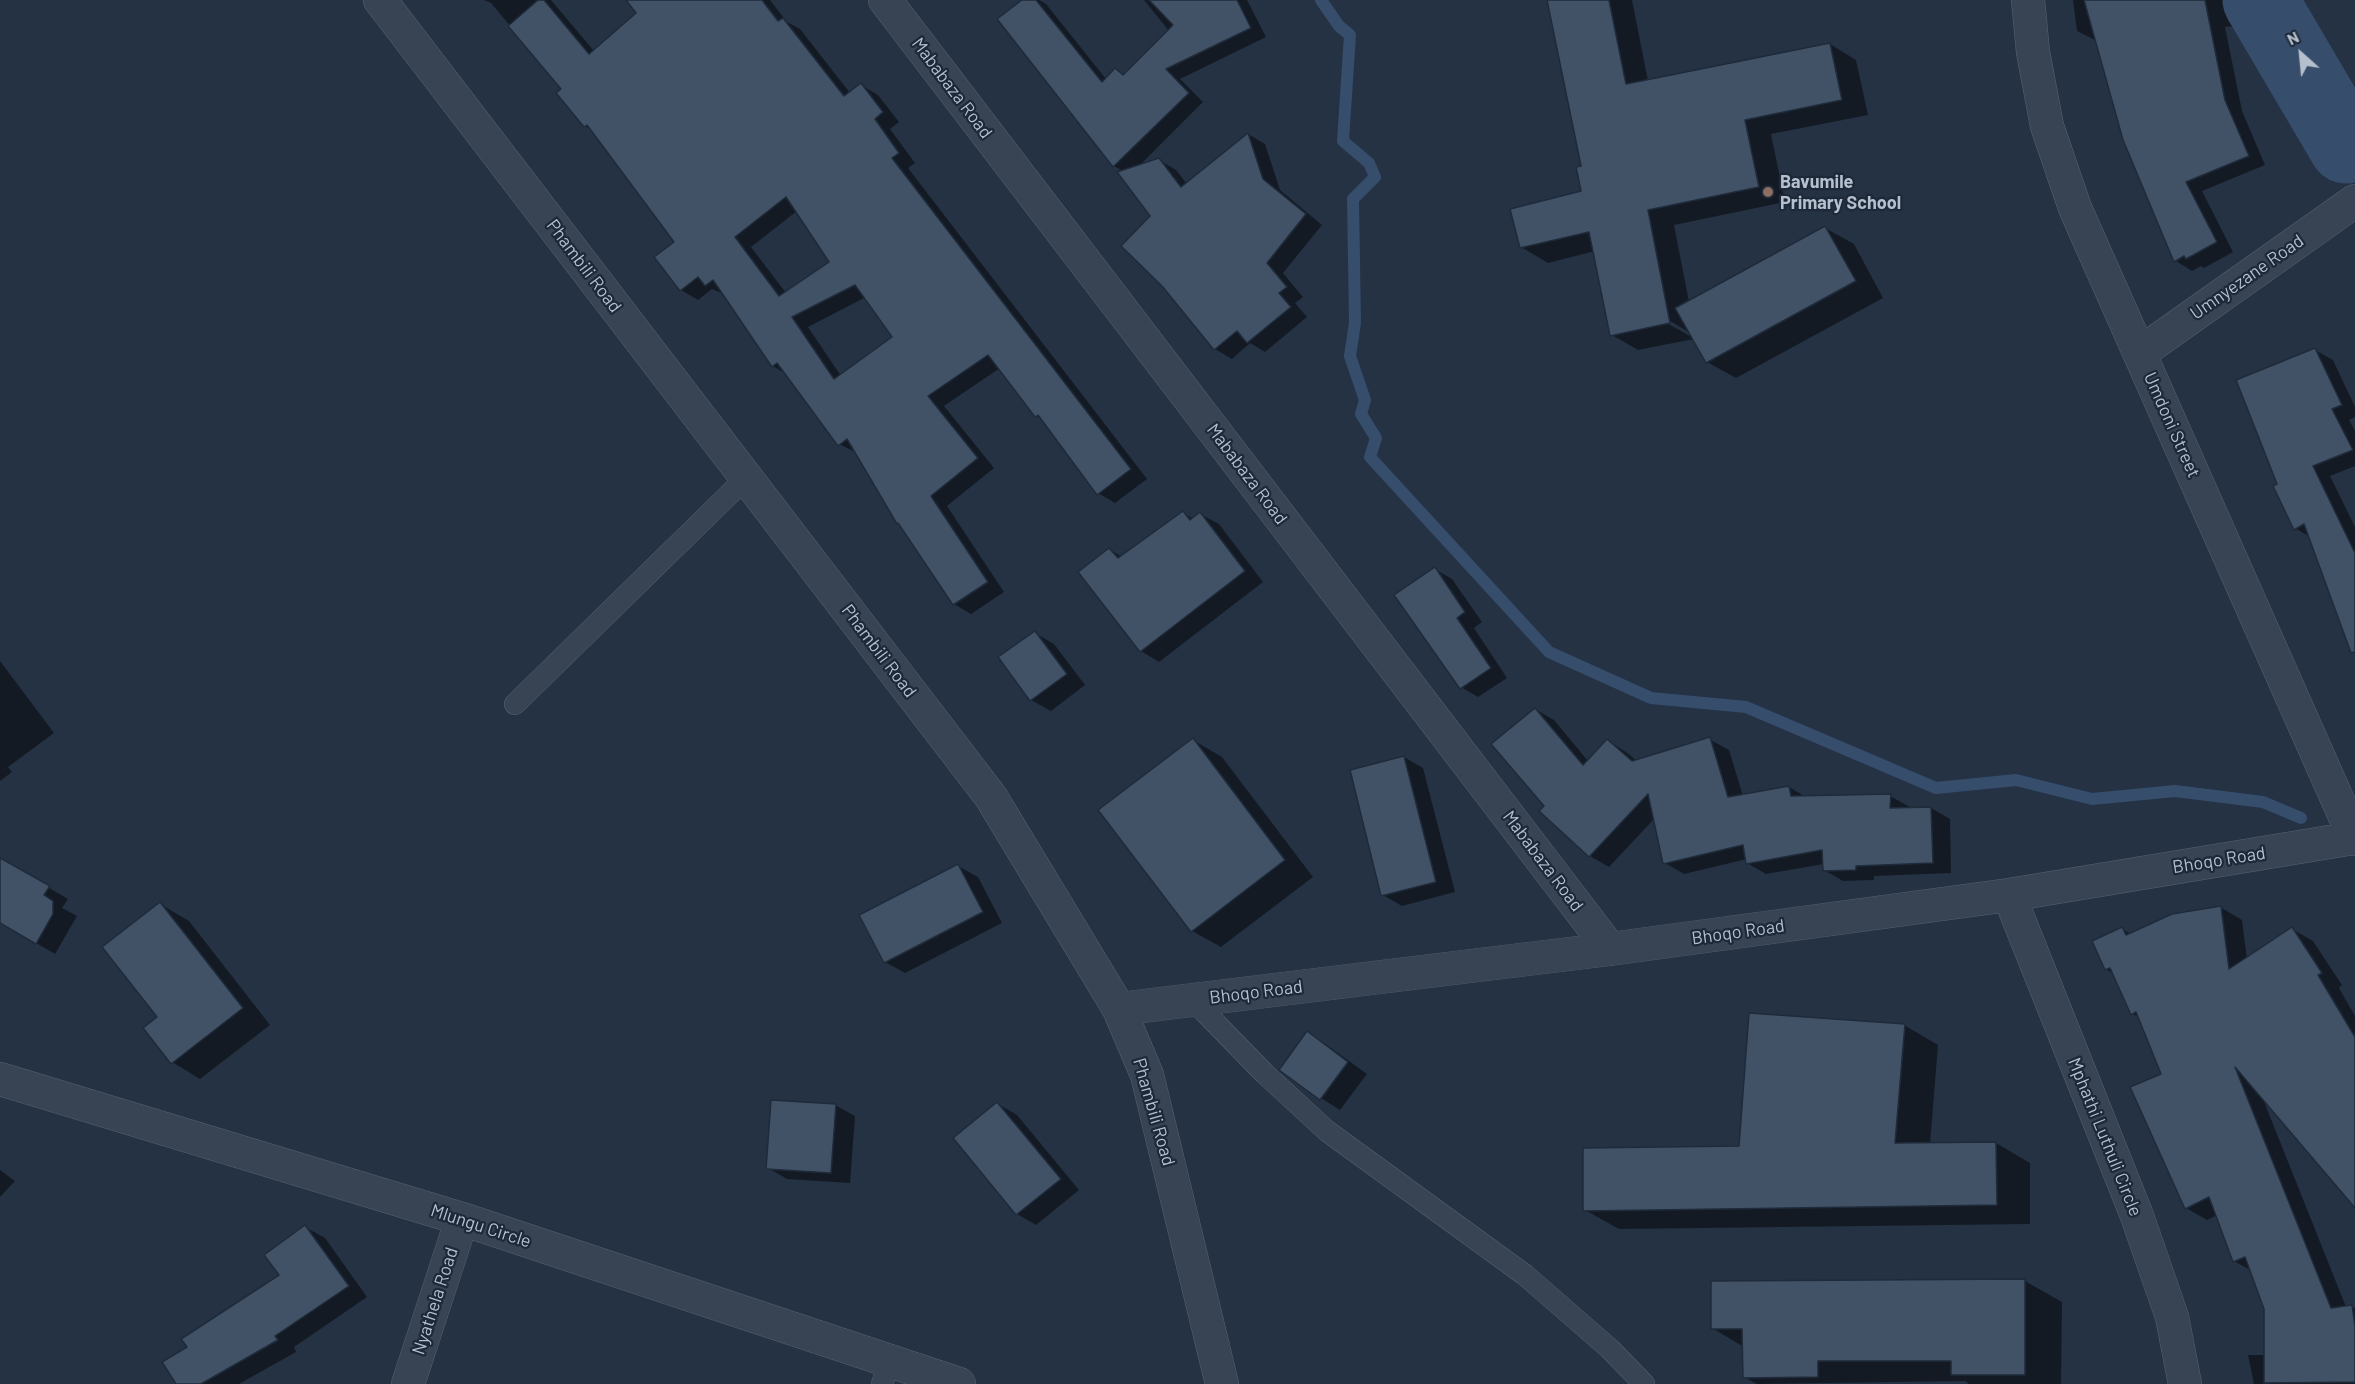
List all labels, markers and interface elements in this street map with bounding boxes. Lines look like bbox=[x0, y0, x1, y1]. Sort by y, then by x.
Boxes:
north arrow bbox=[2271, 24, 2331, 84]
text: N bbox=[2284, 27, 2302, 48]
street label: Mababaza Road bbox=[907, 33, 997, 143]
place label: Bavumile Primary School bbox=[1780, 171, 1901, 213]
marker: Bavumile Primary School bbox=[1761, 185, 1775, 199]
street label: Phambili Road bbox=[542, 215, 626, 317]
street label: Umnyezane Road bbox=[2186, 230, 2308, 324]
street label: Umdoni Street bbox=[2139, 369, 2205, 481]
street label: Mababaza Road bbox=[1202, 419, 1292, 529]
street label: Phambili Road bbox=[837, 600, 921, 702]
street label: Mababaza Road bbox=[1498, 806, 1588, 916]
street label: Bhoqo Road bbox=[2171, 842, 2267, 878]
street label: Bhoqo Road bbox=[1690, 915, 1786, 949]
street label: Bhoqo Road bbox=[1208, 976, 1304, 1008]
street label: Mphathi Luthuli Circle bbox=[2063, 1054, 2147, 1220]
street label: Phambili Road bbox=[1128, 1056, 1180, 1168]
street label: Mlungu Circle bbox=[428, 1200, 534, 1252]
street label: Nyathela Road bbox=[407, 1244, 463, 1358]

